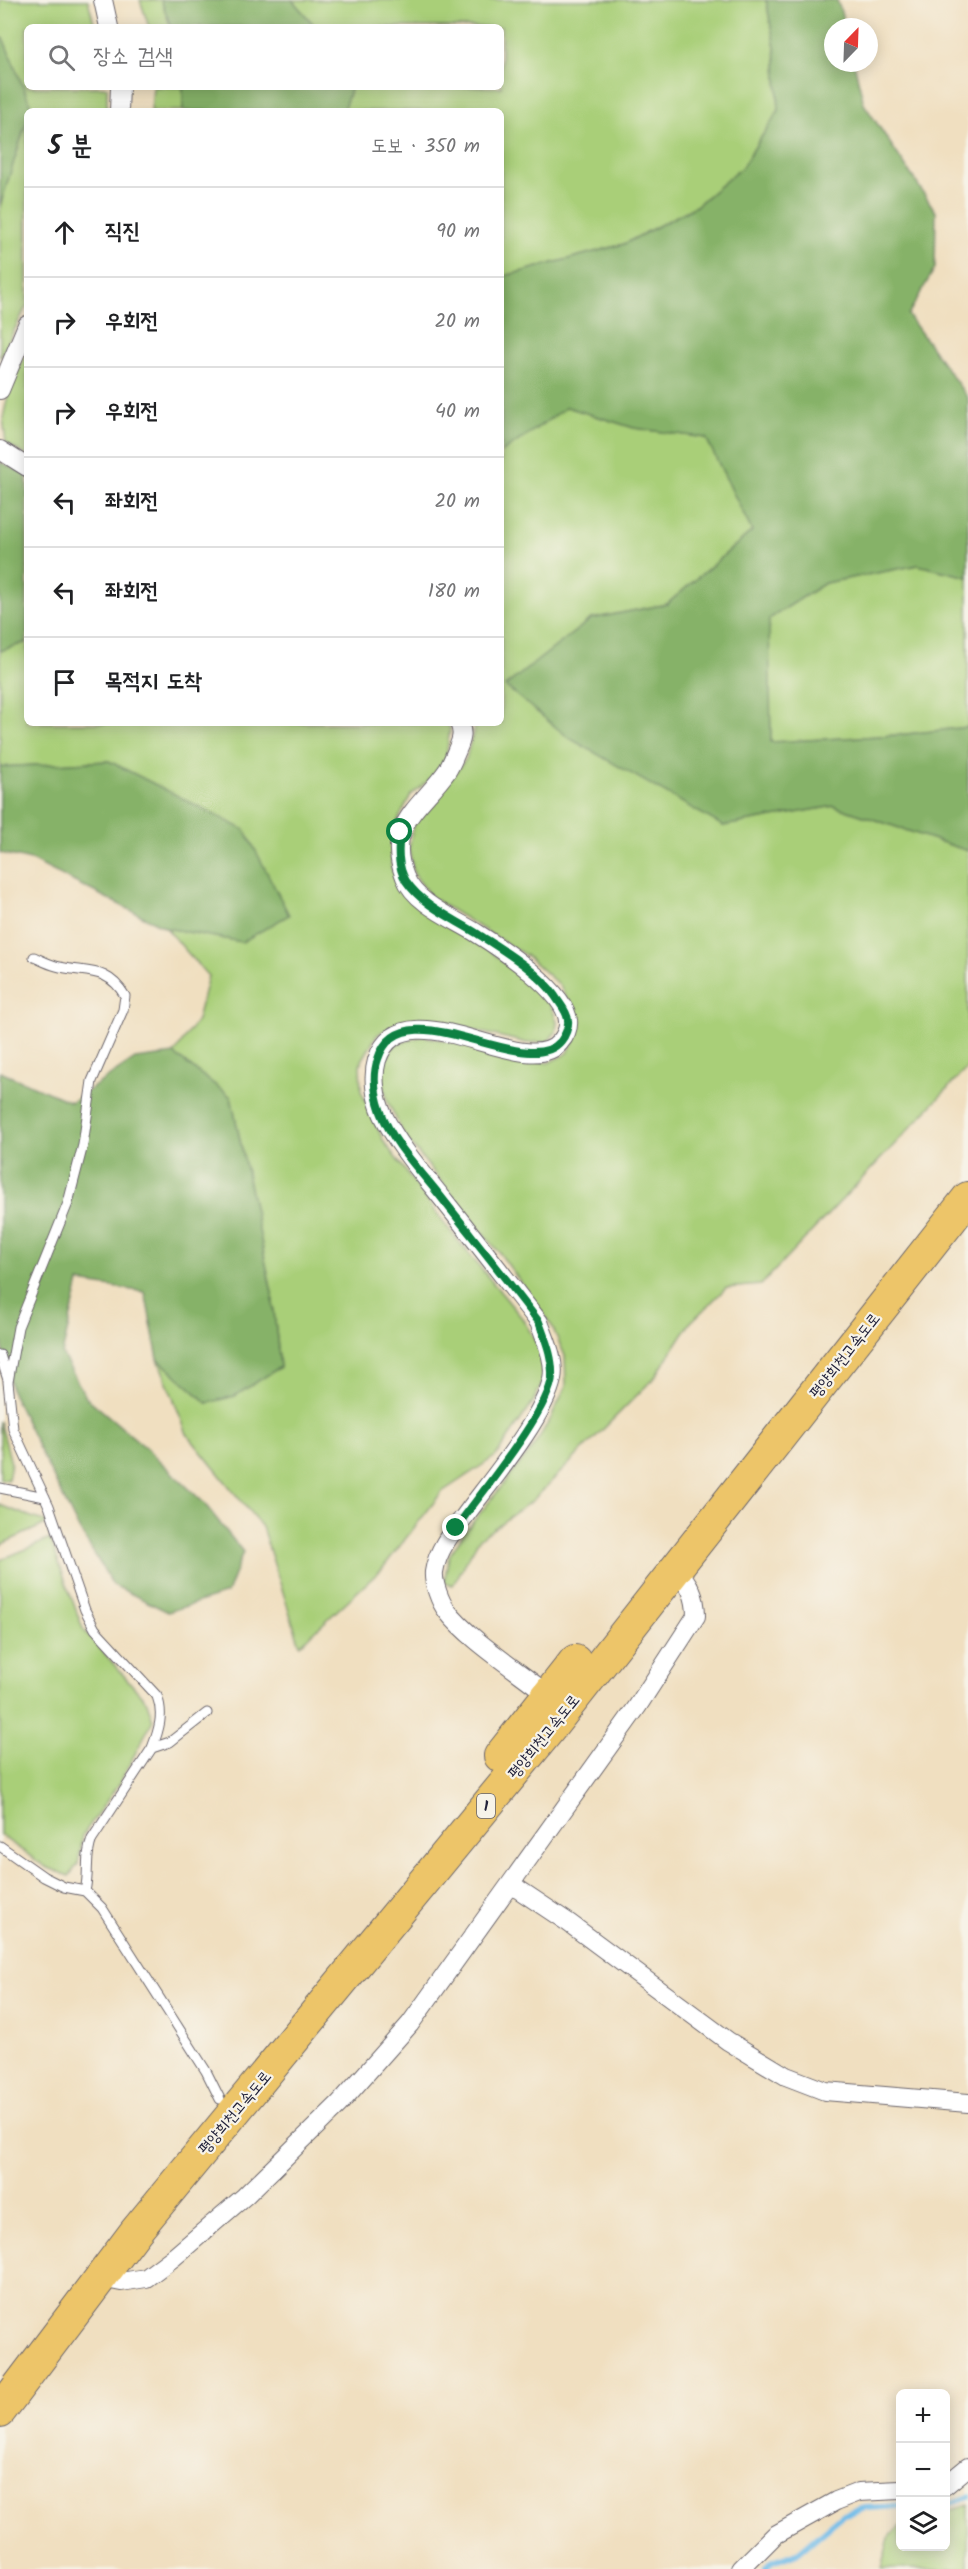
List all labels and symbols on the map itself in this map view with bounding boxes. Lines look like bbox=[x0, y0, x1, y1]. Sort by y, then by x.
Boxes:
north arrow bbox=[824, 18, 878, 72]
route start bbox=[386, 818, 412, 844]
street label: 평양희천고속도로 bbox=[804, 1308, 887, 1404]
route end bbox=[442, 1514, 468, 1540]
street label: 평양희천고속도로 bbox=[502, 1689, 586, 1785]
road number: 1 bbox=[477, 1794, 495, 1818]
street label: 평양희천고속도로 bbox=[192, 2065, 278, 2160]

